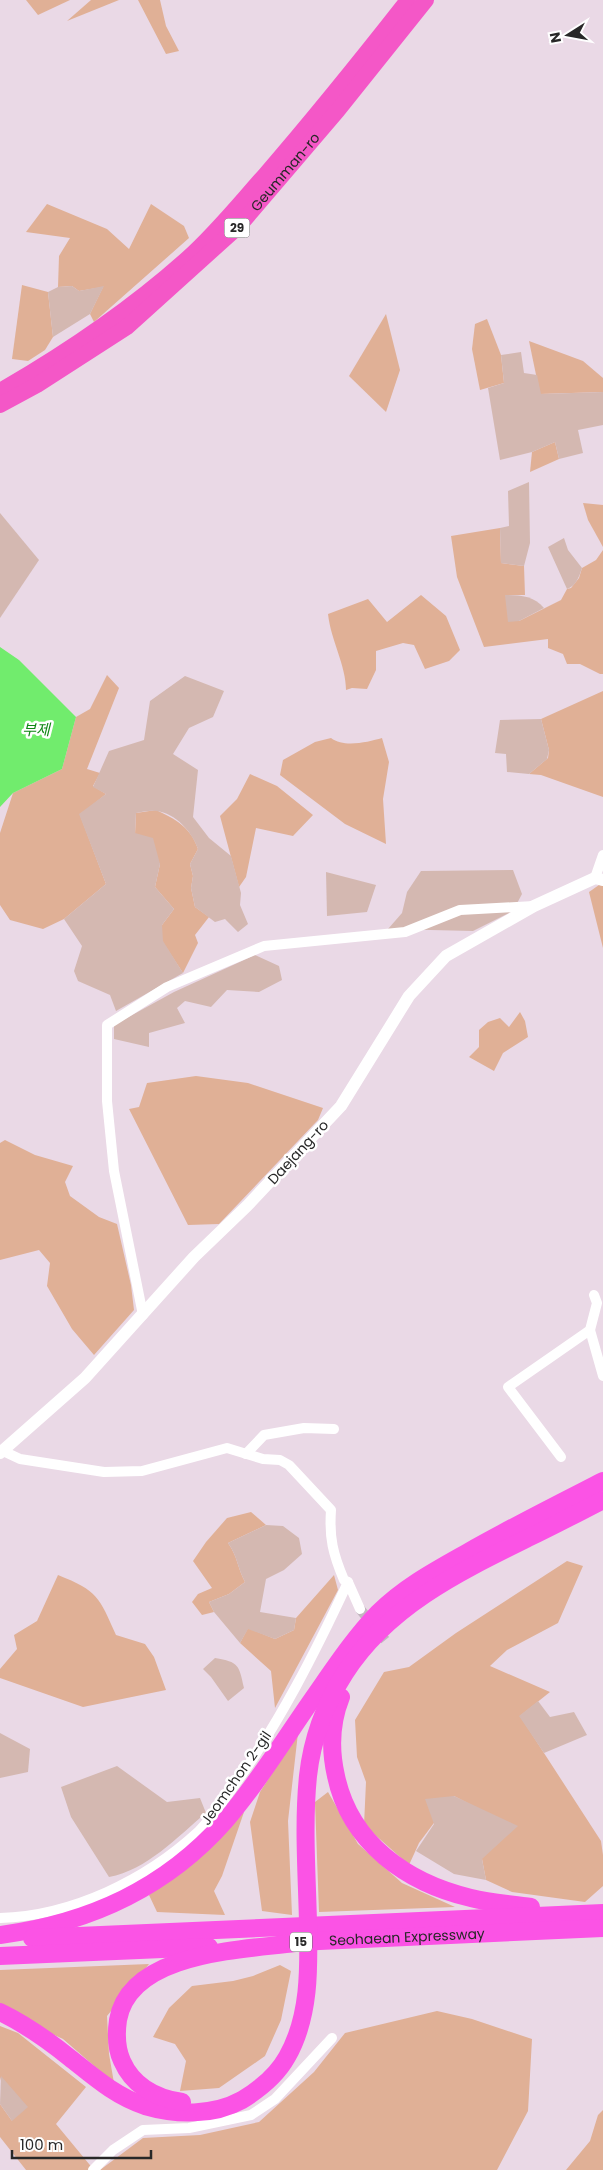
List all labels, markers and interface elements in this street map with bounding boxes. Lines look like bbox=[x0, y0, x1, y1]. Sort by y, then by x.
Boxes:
north arrow bbox=[543, 10, 593, 60]
text: N bbox=[544, 30, 566, 45]
street label: Geumman-ro bbox=[246, 128, 324, 216]
road number: 29 bbox=[224, 218, 250, 238]
water label: 부제 bbox=[22, 719, 52, 740]
street label: Daejang-ro bbox=[263, 1115, 333, 1189]
street label: Jeomchon 2-gil bbox=[196, 1727, 276, 1829]
street label: Seohaean Expressway bbox=[329, 1923, 485, 1951]
road number: 15 bbox=[290, 1932, 312, 1951]
scale bar bbox=[12, 2128, 151, 2160]
text: 100 m bbox=[20, 2134, 63, 2155]

